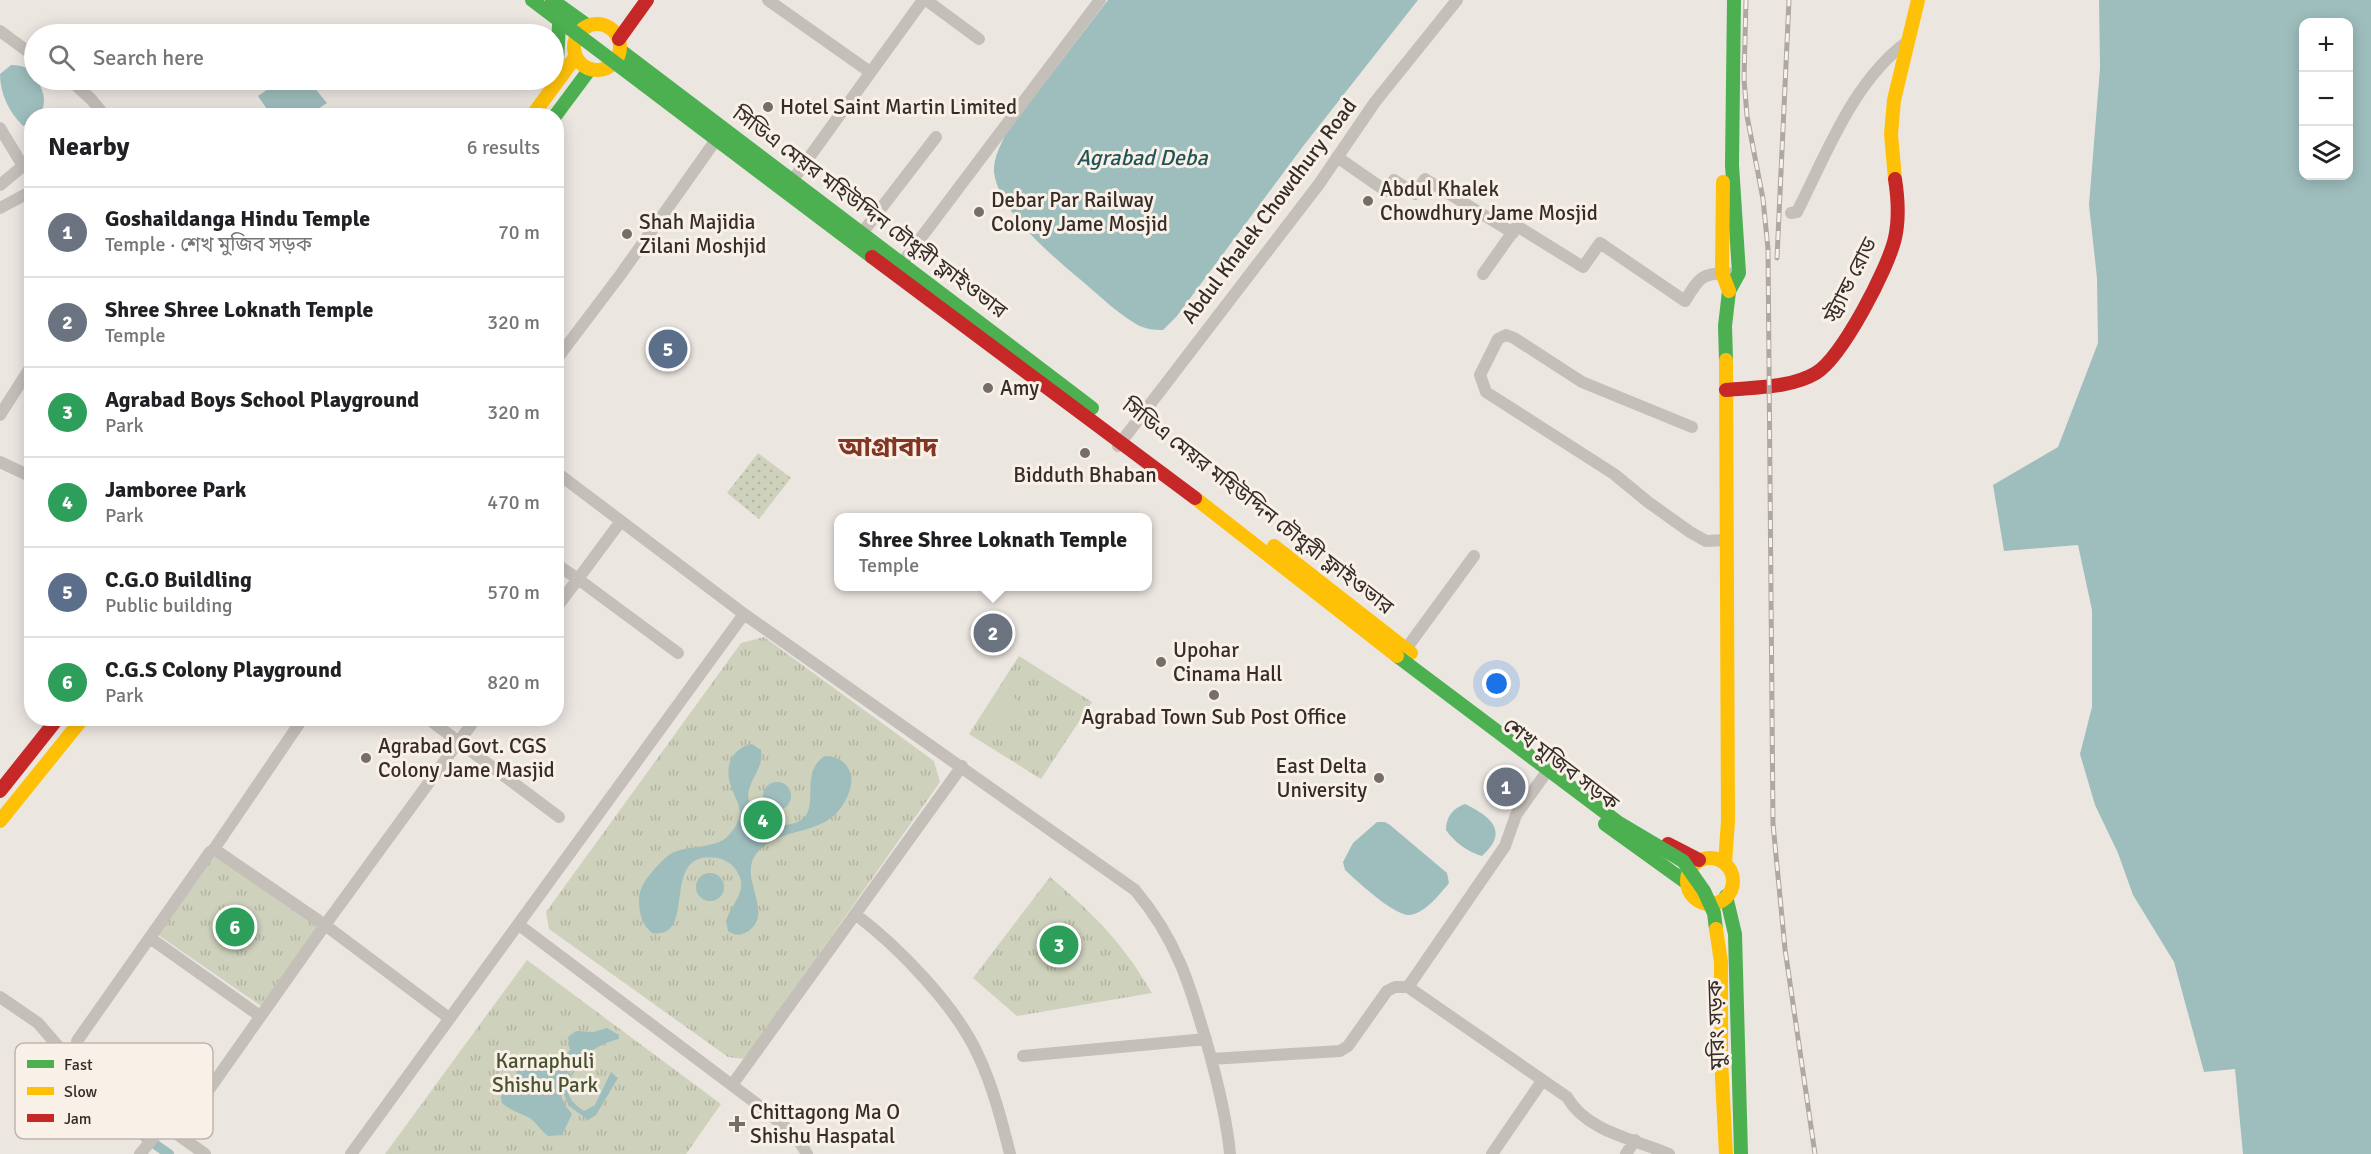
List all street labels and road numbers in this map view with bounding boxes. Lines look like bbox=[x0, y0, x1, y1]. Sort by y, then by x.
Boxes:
street label: Abdul Khalek Chowdhury Road bbox=[1176, 93, 1362, 329]
street label: সিডিএ মেয়র মহিউদ্দিন চৌধুরী ফ্লাইওভার bbox=[727, 100, 1013, 324]
street label: স্ট্র্যান্ড রোড bbox=[1817, 232, 1883, 328]
street label: সিডিএ মেয়র মহিউদ্দিন চৌধুরী ফ্লাইওভার bbox=[1116, 391, 1399, 620]
street label: শেখ মুজিব সড়ক bbox=[1498, 712, 1625, 817]
street label: মুরিং সড়ক bbox=[1701, 979, 1731, 1071]

